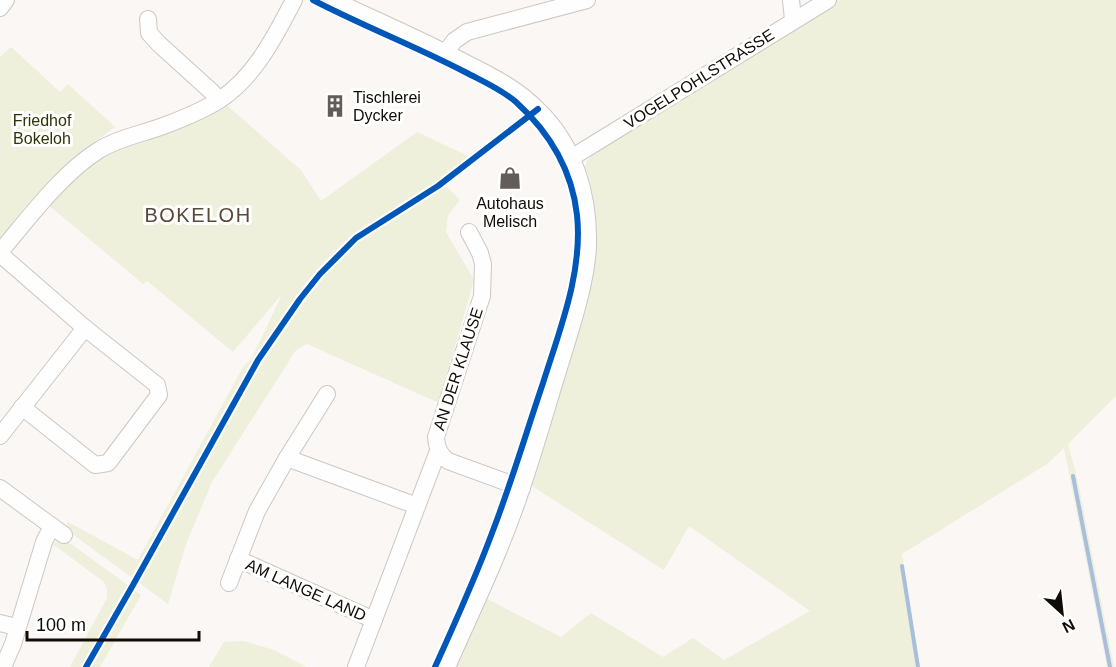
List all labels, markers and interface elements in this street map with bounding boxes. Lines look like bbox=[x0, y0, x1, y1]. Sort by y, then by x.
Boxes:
street label: VOGELPOHLSTRASSE bbox=[621, 26, 777, 132]
place label: Tischlerei Dycker bbox=[353, 89, 421, 124]
building icon: Tischlerei Dycker bbox=[322, 93, 348, 119]
park label: Friedhof Bokeloh bbox=[13, 112, 72, 147]
shop icon: Autohaus Melisch bbox=[497, 165, 523, 191]
place label: Autohaus Melisch bbox=[476, 195, 544, 230]
district label: BOKELOH bbox=[144, 204, 252, 226]
street label: AN DER KLAUSE bbox=[430, 305, 486, 433]
street label: AM LANGE LAND bbox=[243, 556, 369, 624]
north arrow bbox=[1032, 583, 1092, 643]
scale bar bbox=[27, 604, 200, 642]
text: 100 m bbox=[36, 615, 86, 635]
text: N bbox=[1060, 616, 1078, 636]

